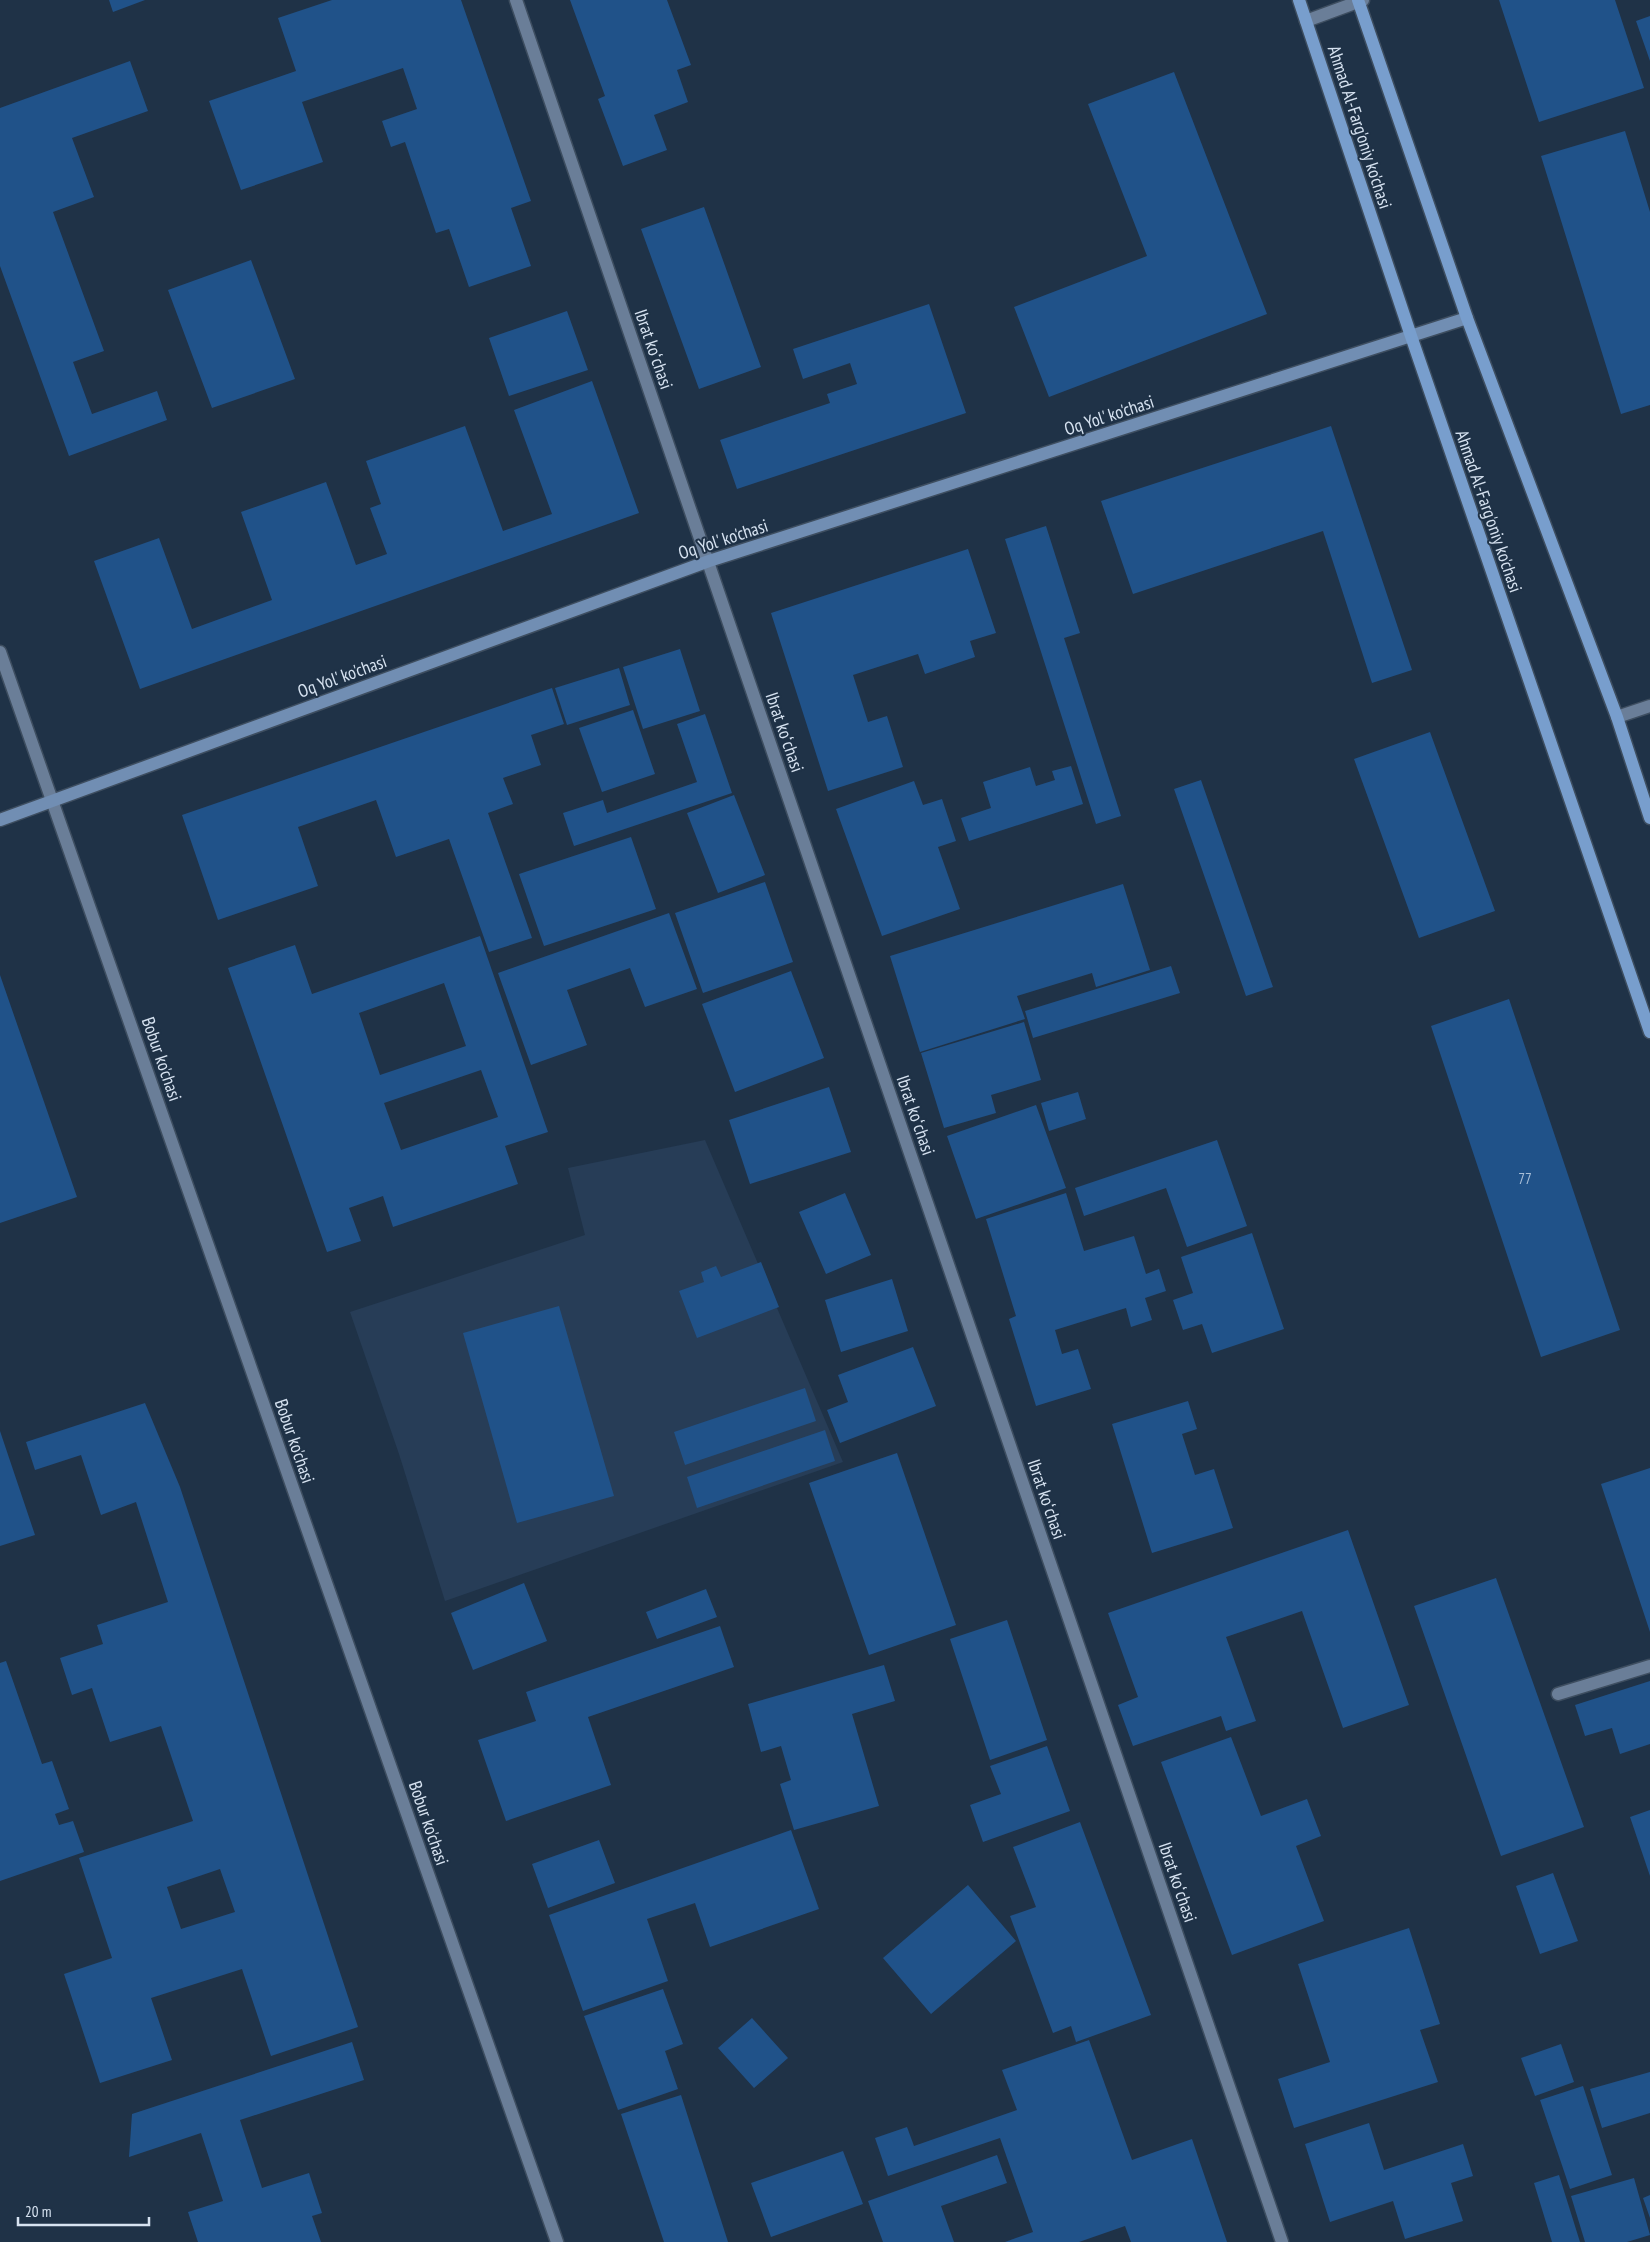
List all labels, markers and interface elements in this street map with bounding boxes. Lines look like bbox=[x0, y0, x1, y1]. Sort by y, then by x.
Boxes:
street label: Ahmad Al-Farg'oniy ko'chasi bbox=[1323, 42, 1397, 212]
street label: Ibrat koʻchasi bbox=[630, 306, 678, 392]
street label: Oq Yol' ko'chasi bbox=[1061, 390, 1157, 440]
street label: Ahmad Al-Farg'oniy ko'chasi bbox=[1450, 427, 1528, 595]
street label: Oq Yol' ko'chasi bbox=[675, 514, 771, 564]
street label: Oq Yol' ko'chasi bbox=[294, 649, 390, 703]
street label: Ibrat koʻchasi bbox=[761, 689, 809, 775]
street label: Bobur ko'chasi bbox=[137, 1014, 187, 1104]
street label: Ibrat koʻchasi bbox=[892, 1072, 940, 1158]
house number: 77 bbox=[1518, 1169, 1532, 1188]
street label: Bobur ko'chasi bbox=[270, 1396, 320, 1486]
street label: Ibrat koʻchasi bbox=[1023, 1456, 1071, 1542]
street label: Bobur ko'chasi bbox=[404, 1778, 454, 1868]
street label: Ibrat koʻchasi bbox=[1154, 1839, 1202, 1925]
scale bar bbox=[18, 2194, 149, 2226]
text: 20 m bbox=[25, 2202, 51, 2221]

